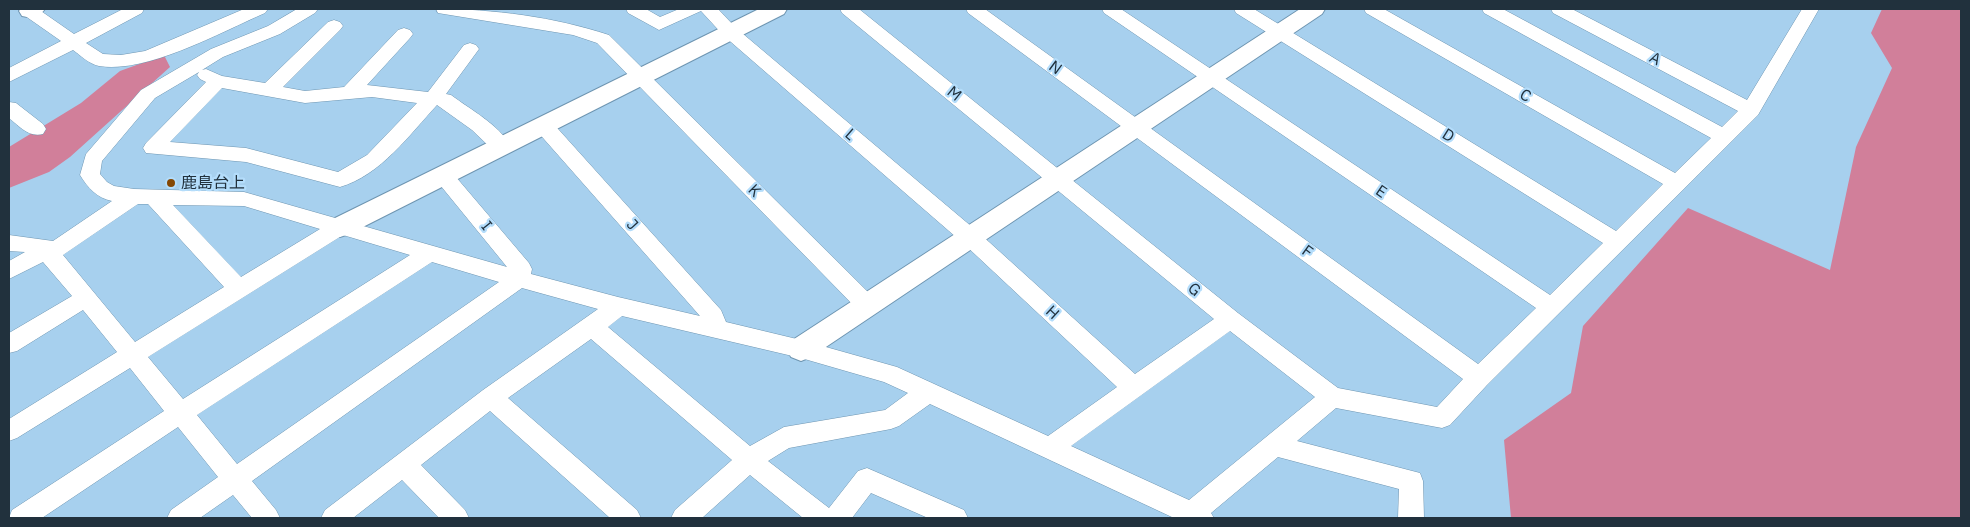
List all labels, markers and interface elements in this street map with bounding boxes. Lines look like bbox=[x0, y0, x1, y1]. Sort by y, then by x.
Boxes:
street label: A bbox=[1646, 48, 1664, 70]
street label: N bbox=[1045, 57, 1065, 79]
street label: M bbox=[943, 82, 965, 106]
street label: C bbox=[1516, 85, 1534, 107]
street label: L bbox=[841, 125, 859, 145]
street label: D bbox=[1438, 125, 1458, 147]
place label: 鹿島台上 bbox=[181, 173, 245, 193]
marker: 鹿島台上 bbox=[165, 177, 177, 189]
street label: K bbox=[744, 181, 764, 201]
street label: E bbox=[1372, 181, 1390, 203]
street label: J bbox=[622, 216, 642, 234]
street label: I bbox=[477, 217, 495, 235]
street label: F bbox=[1298, 242, 1316, 262]
street label: G bbox=[1184, 279, 1204, 301]
street label: H bbox=[1041, 302, 1063, 324]

